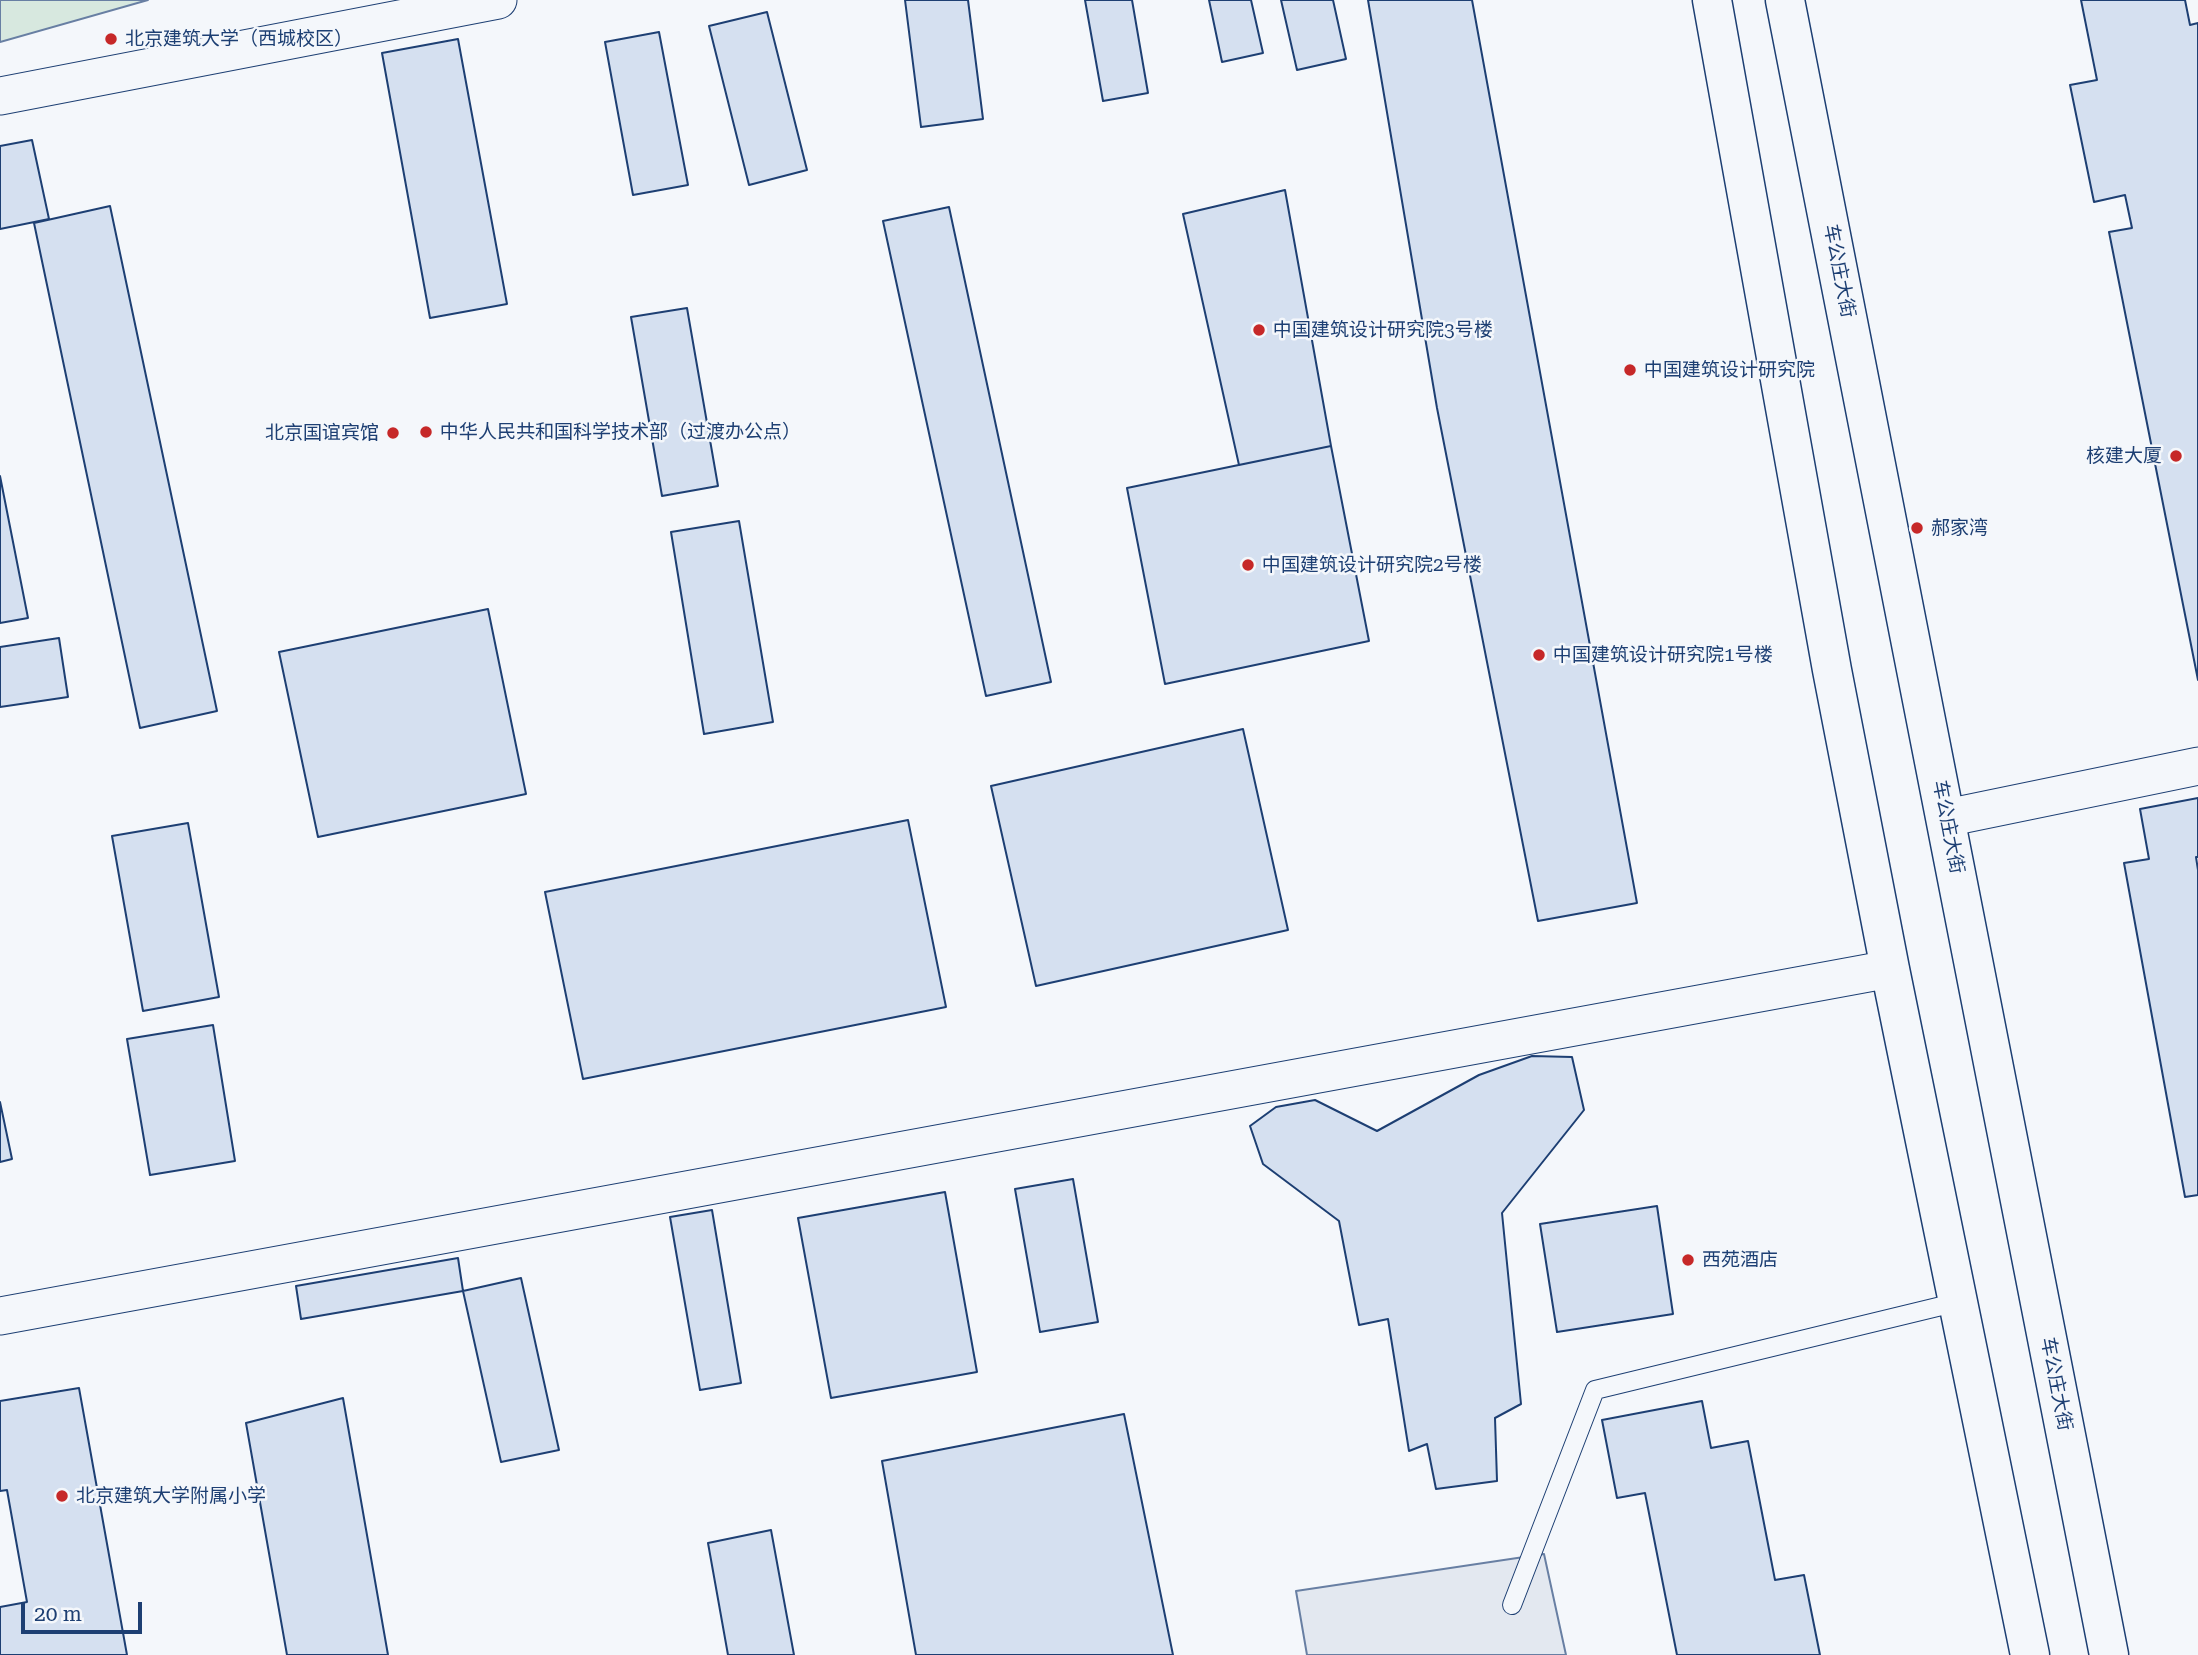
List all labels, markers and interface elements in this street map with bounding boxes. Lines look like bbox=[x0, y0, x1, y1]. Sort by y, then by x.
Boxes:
place label: 北京建筑大学（西城校区） bbox=[125, 28, 353, 50]
marker: 北京建筑大学（西城校区） bbox=[103, 31, 119, 47]
street label: 车公庄大街 bbox=[1819, 222, 1859, 320]
place label: 中国建筑设计研究院3号楼 bbox=[1273, 319, 1493, 341]
marker: 中国建筑设计研究院3号楼 bbox=[1251, 322, 1267, 338]
place label: 中国建筑设计研究院 bbox=[1644, 359, 1815, 381]
marker: 中国建筑设计研究院 bbox=[1622, 362, 1638, 378]
place label: 中华人民共和国科学技术部（过渡办公点） bbox=[440, 421, 801, 443]
place label: 北京国谊宾馆 bbox=[265, 422, 379, 444]
marker: 中华人民共和国科学技术部（过渡办公点） bbox=[418, 424, 434, 440]
marker: 北京国谊宾馆 bbox=[385, 425, 401, 441]
place label: 核建大厦 bbox=[2086, 445, 2162, 467]
marker: 核建大厦 bbox=[2168, 448, 2184, 464]
place label: 郝家湾 bbox=[1931, 517, 1988, 539]
marker: 郝家湾 bbox=[1909, 520, 1925, 536]
place label: 中国建筑设计研究院2号楼 bbox=[1262, 554, 1482, 576]
marker: 中国建筑设计研究院2号楼 bbox=[1240, 557, 1256, 573]
place label: 中国建筑设计研究院1号楼 bbox=[1553, 644, 1773, 666]
marker: 中国建筑设计研究院1号楼 bbox=[1531, 647, 1547, 663]
street label: 车公庄大街 bbox=[1928, 778, 1968, 876]
place label: 西苑酒店 bbox=[1702, 1249, 1778, 1271]
marker: 西苑酒店 bbox=[1680, 1252, 1696, 1268]
street label: 车公庄大街 bbox=[2036, 1335, 2076, 1433]
place label: 北京建筑大学附属小学 bbox=[76, 1485, 266, 1507]
marker: 北京建筑大学附属小学 bbox=[54, 1488, 70, 1504]
scale bar bbox=[24, 1588, 145, 1632]
text: 20 m bbox=[34, 1602, 82, 1626]

